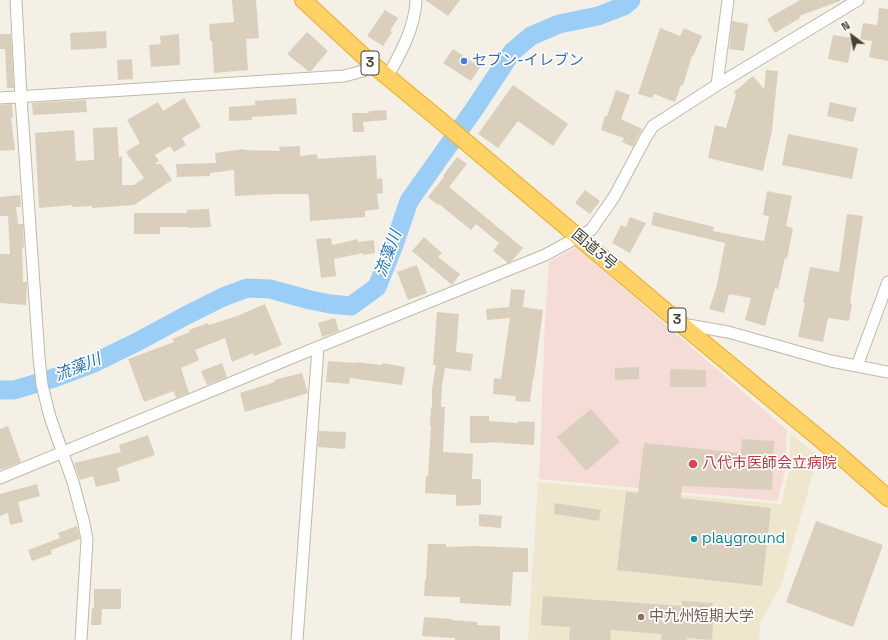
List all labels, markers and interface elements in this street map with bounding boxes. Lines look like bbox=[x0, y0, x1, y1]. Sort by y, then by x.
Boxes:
north arrow bbox=[832, 16, 872, 56]
text: N bbox=[839, 18, 852, 34]
road number: 3 bbox=[361, 51, 379, 75]
place label: セブン-イレブン bbox=[472, 52, 584, 70]
marker: セブン-イレブン bbox=[459, 56, 469, 66]
street label: 国道3号 bbox=[568, 226, 620, 274]
water label: 流藻川 bbox=[372, 228, 406, 280]
road number: 3 bbox=[668, 308, 686, 332]
water label: 流藻川 bbox=[52, 350, 104, 386]
place label: 八代市医師会立病院 bbox=[702, 455, 837, 473]
marker: 八代市医師会立病院 bbox=[687, 458, 699, 470]
place label: playground bbox=[702, 530, 785, 548]
marker: playground bbox=[689, 534, 699, 544]
place label: 中九州短期大学 bbox=[649, 608, 754, 626]
marker: 中九州短期大学 bbox=[636, 612, 646, 622]

